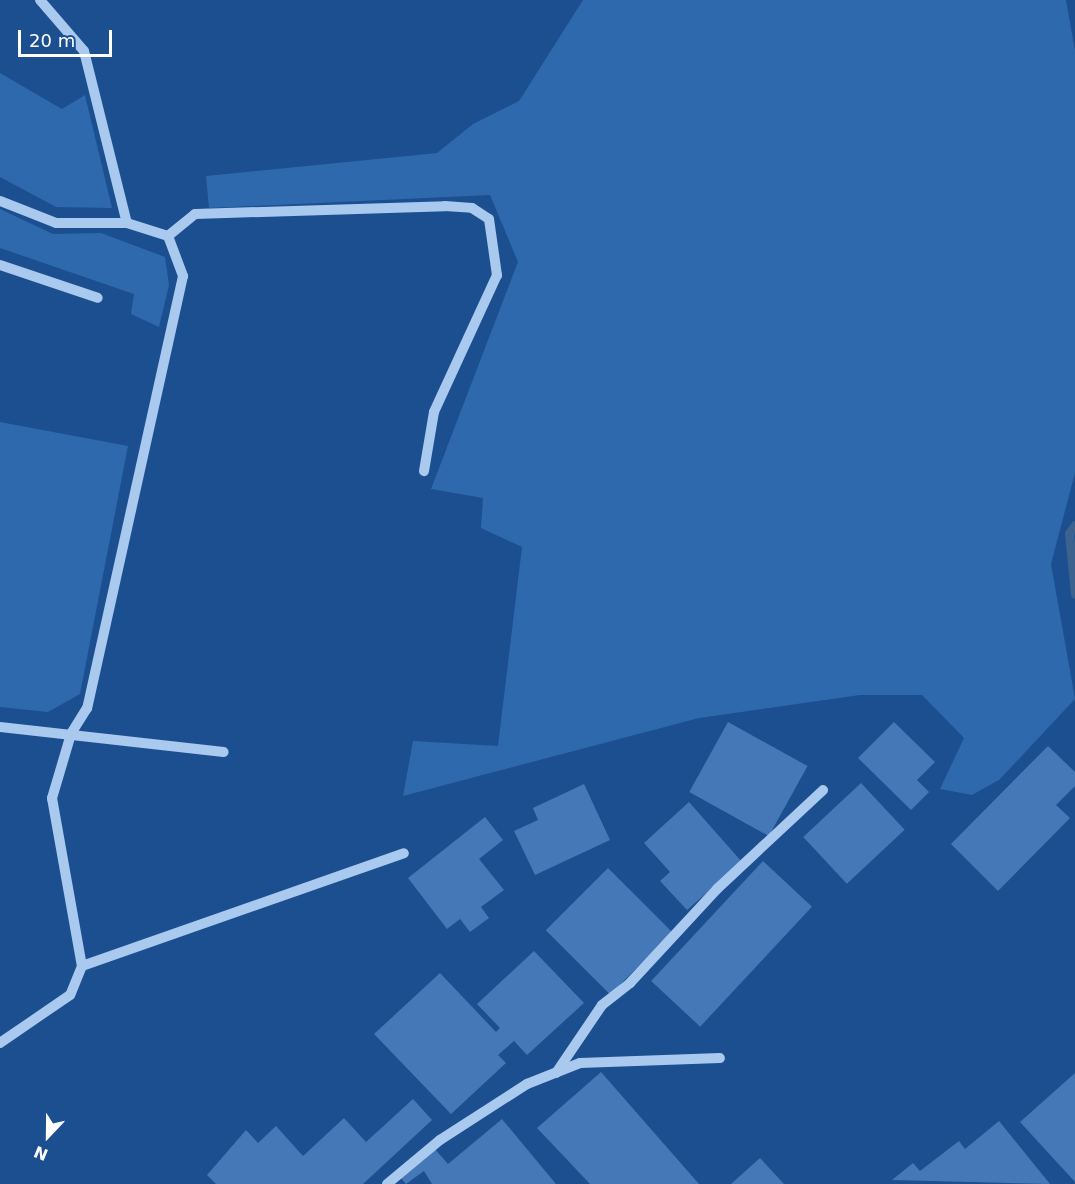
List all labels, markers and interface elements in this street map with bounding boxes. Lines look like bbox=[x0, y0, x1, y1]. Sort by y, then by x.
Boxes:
scale bar bbox=[21, 18, 116, 56]
text: 20 m bbox=[29, 30, 75, 51]
north arrow bbox=[18, 1106, 78, 1166]
text: N bbox=[31, 1142, 51, 1164]

